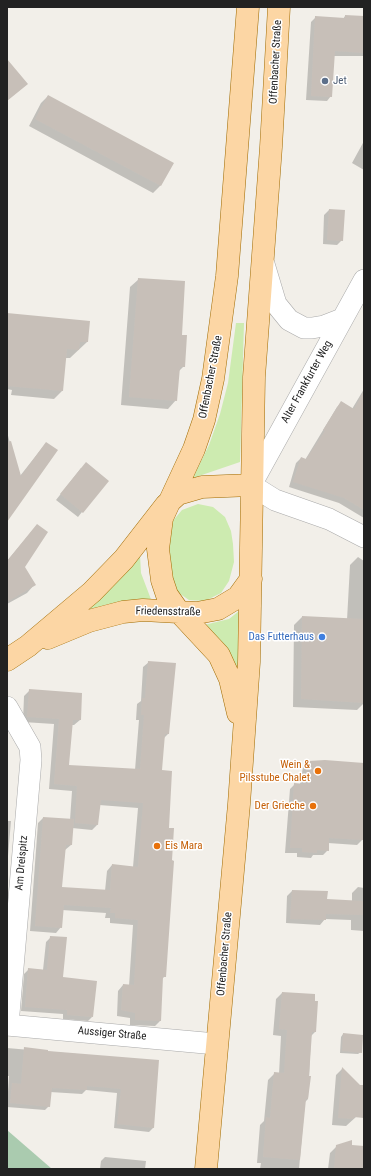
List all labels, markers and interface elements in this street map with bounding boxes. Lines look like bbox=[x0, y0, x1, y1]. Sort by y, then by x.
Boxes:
street label: Offenbacher Straße bbox=[267, 20, 285, 104]
place label: Jet bbox=[333, 74, 347, 88]
marker: Jet bbox=[320, 76, 330, 86]
street label: Offenbacher Straße bbox=[196, 334, 226, 420]
street label: Alter Frankfurter Weg bbox=[279, 338, 335, 426]
street label: Friedensstraße bbox=[136, 605, 200, 619]
place label: Das Futterhaus bbox=[248, 630, 314, 644]
marker: Das Futterhaus bbox=[317, 632, 327, 642]
place label: Wein & Pilsstube Chalet bbox=[239, 758, 310, 784]
marker: Wein & Pilsstube Chalet bbox=[313, 766, 323, 776]
place label: Der Grieche bbox=[255, 799, 305, 813]
marker: Der Grieche bbox=[308, 801, 318, 811]
street label: Am Dreispitz bbox=[13, 835, 31, 891]
place label: Eis Mara bbox=[165, 839, 203, 853]
marker: Eis Mara bbox=[152, 841, 162, 851]
street label: Offenbacher Straße bbox=[215, 911, 235, 997]
street label: Aussiger Straße bbox=[77, 1024, 147, 1044]

